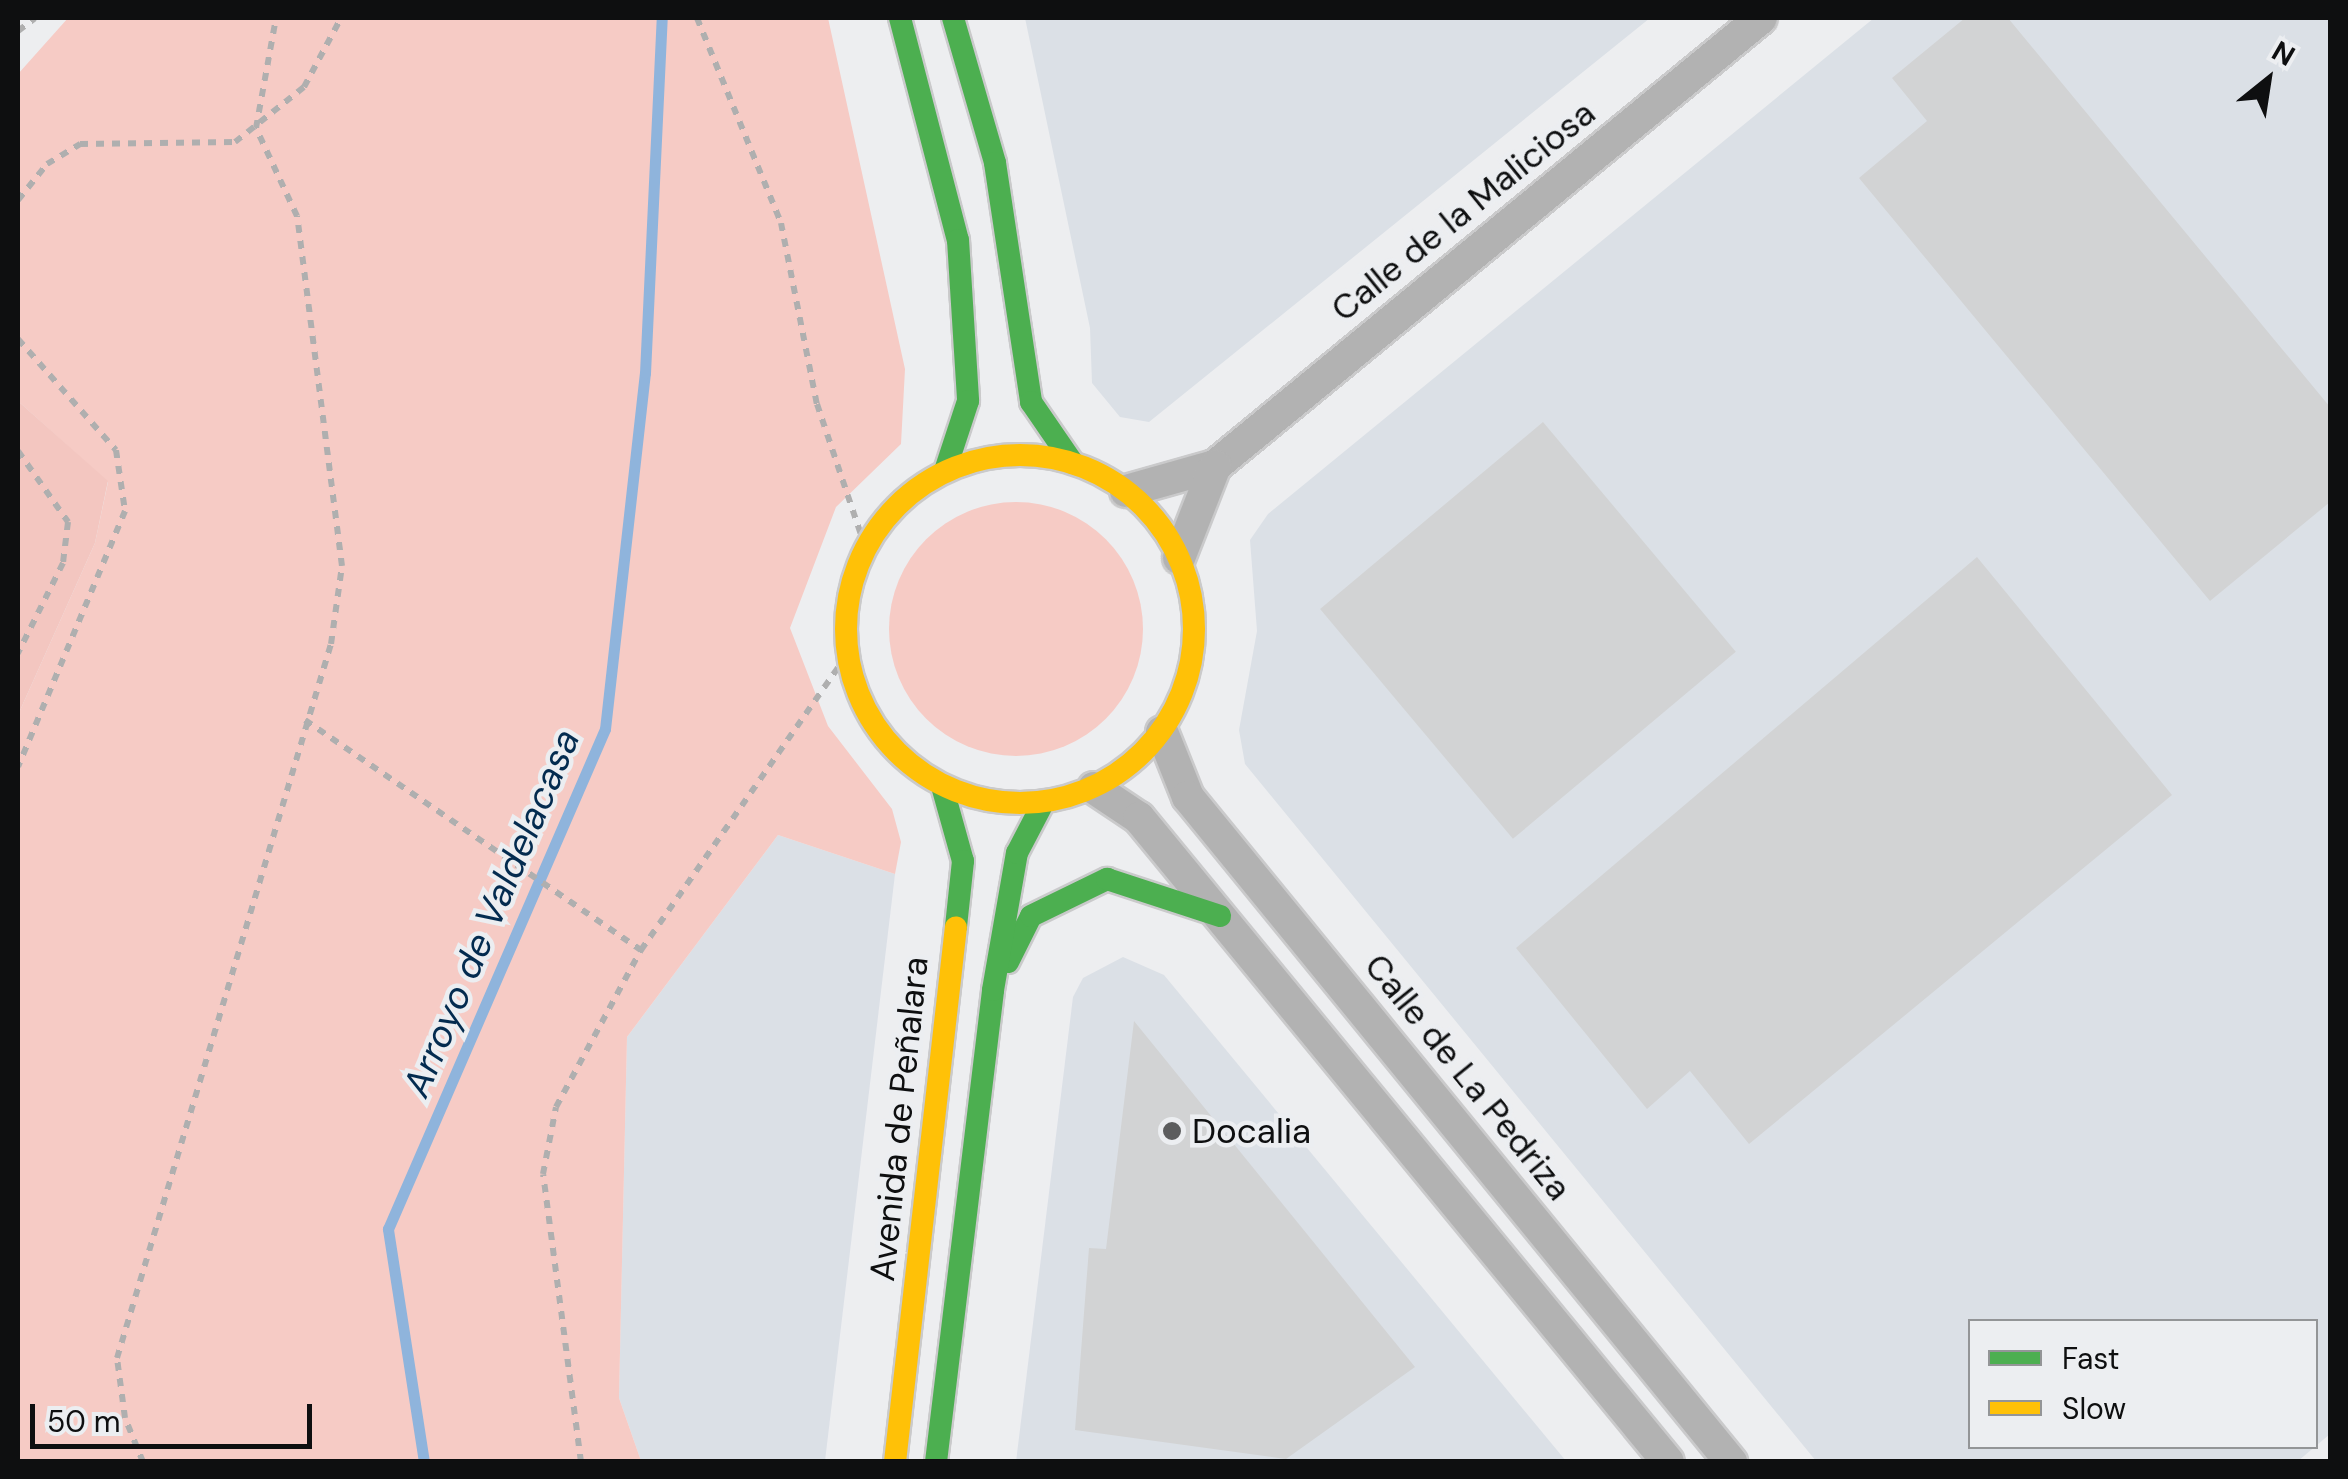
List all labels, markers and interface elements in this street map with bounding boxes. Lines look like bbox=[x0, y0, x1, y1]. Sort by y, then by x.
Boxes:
north arrow bbox=[2218, 30, 2318, 130]
text: N bbox=[2265, 32, 2301, 75]
street label: Calle de la Maliciosa bbox=[1323, 92, 1603, 330]
water label: Arroyo de Valdelacasa bbox=[394, 722, 590, 1104]
street label: Calle de La Pedriza bbox=[1356, 946, 1580, 1208]
street label: Avenida de Peñalara bbox=[861, 955, 937, 1283]
place label: Docalia bbox=[1192, 1110, 1311, 1152]
marker: Docalia bbox=[1161, 1120, 1183, 1142]
legend bbox=[1968, 1319, 2318, 1449]
text: Fast bbox=[2062, 1339, 2120, 1378]
scale bar bbox=[35, 1384, 318, 1446]
text: Slow bbox=[2062, 1389, 2126, 1428]
text: 50 m bbox=[47, 1402, 121, 1441]

